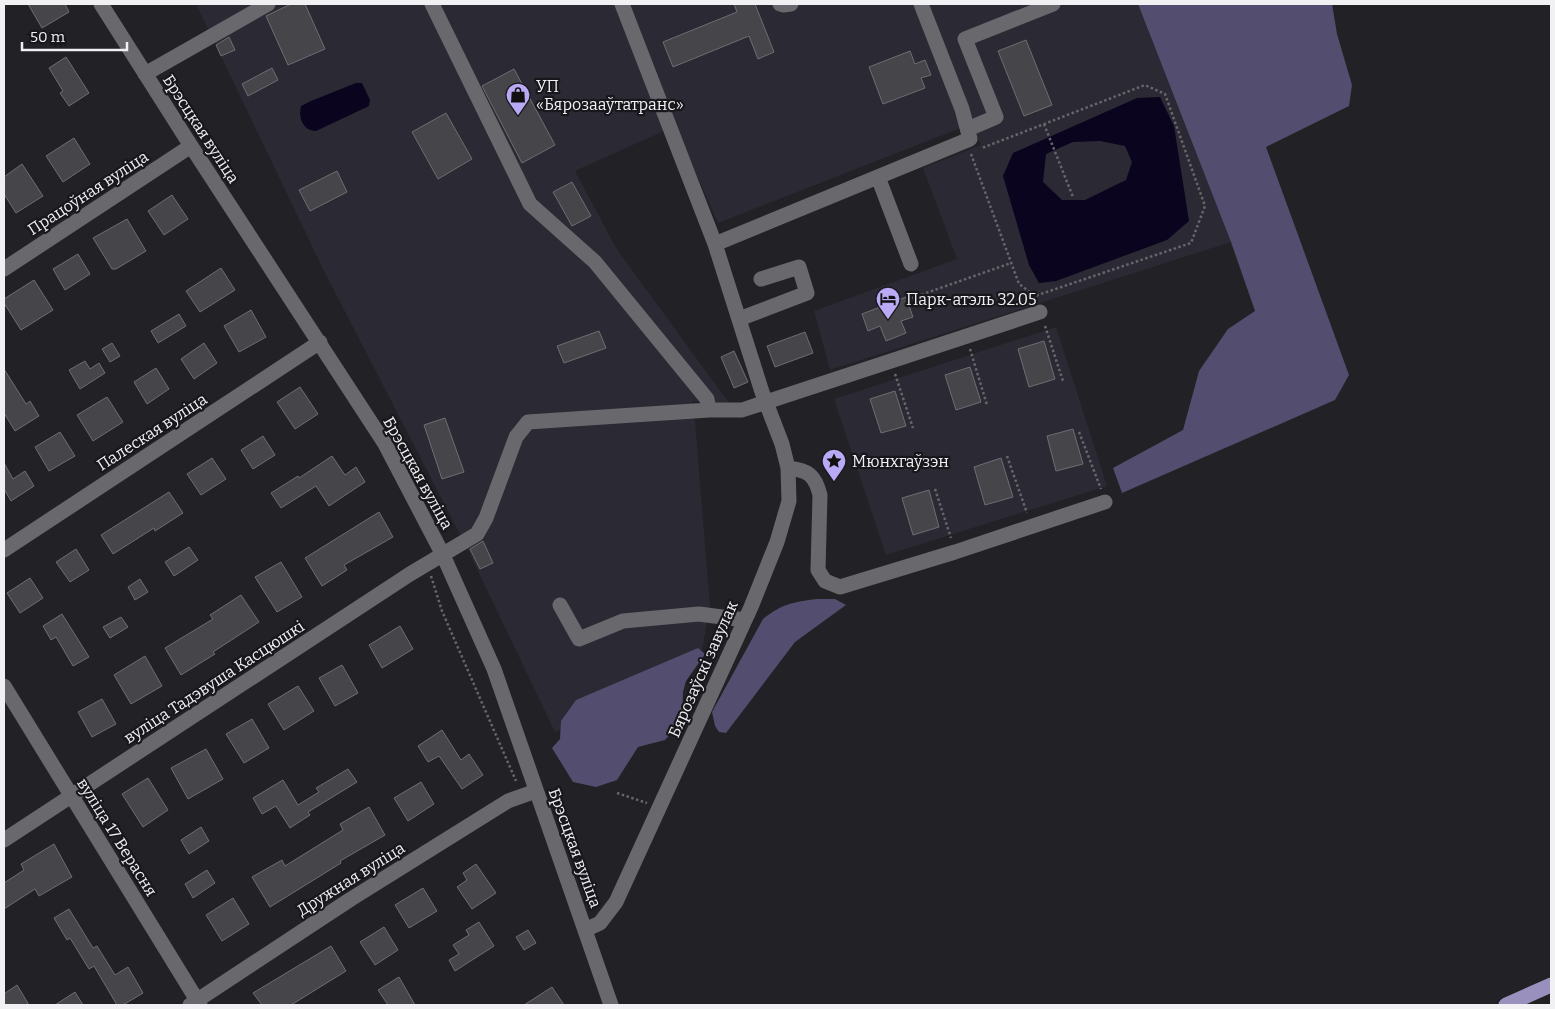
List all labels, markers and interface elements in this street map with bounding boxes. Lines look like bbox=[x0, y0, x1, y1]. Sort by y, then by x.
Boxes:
scale bar bbox=[22, 20, 128, 52]
text: 50 m bbox=[30, 28, 66, 46]
street label: Брэсцкая вуліца bbox=[159, 71, 243, 187]
place label: УП «Бярозааўтатранс» bbox=[536, 77, 684, 114]
shop icon: УП «Бярозааўтатранс» bbox=[505, 82, 531, 116]
street label: Працоўная вуліца bbox=[24, 147, 152, 239]
hotel icon: Парк-атэль 32.05 bbox=[875, 286, 901, 320]
place label: Парк-атэль 32.05 bbox=[906, 290, 1037, 309]
street label: Палеская вуліца bbox=[93, 389, 211, 475]
street label: Брэсцкая вуліца bbox=[379, 413, 457, 533]
place icon: Мюнхгаўзэн bbox=[821, 448, 847, 482]
place label: Мюнхгаўзэн bbox=[852, 452, 949, 471]
street label: Бярозаўскі завулак bbox=[664, 597, 742, 740]
street label: вуліца Тадэвуша Касцюшкі bbox=[120, 616, 308, 747]
street label: вуліца 17 Верасня bbox=[73, 774, 161, 900]
street label: Брэсцкая вуліца bbox=[545, 786, 605, 911]
street label: Дружная вуліца bbox=[294, 838, 409, 920]

